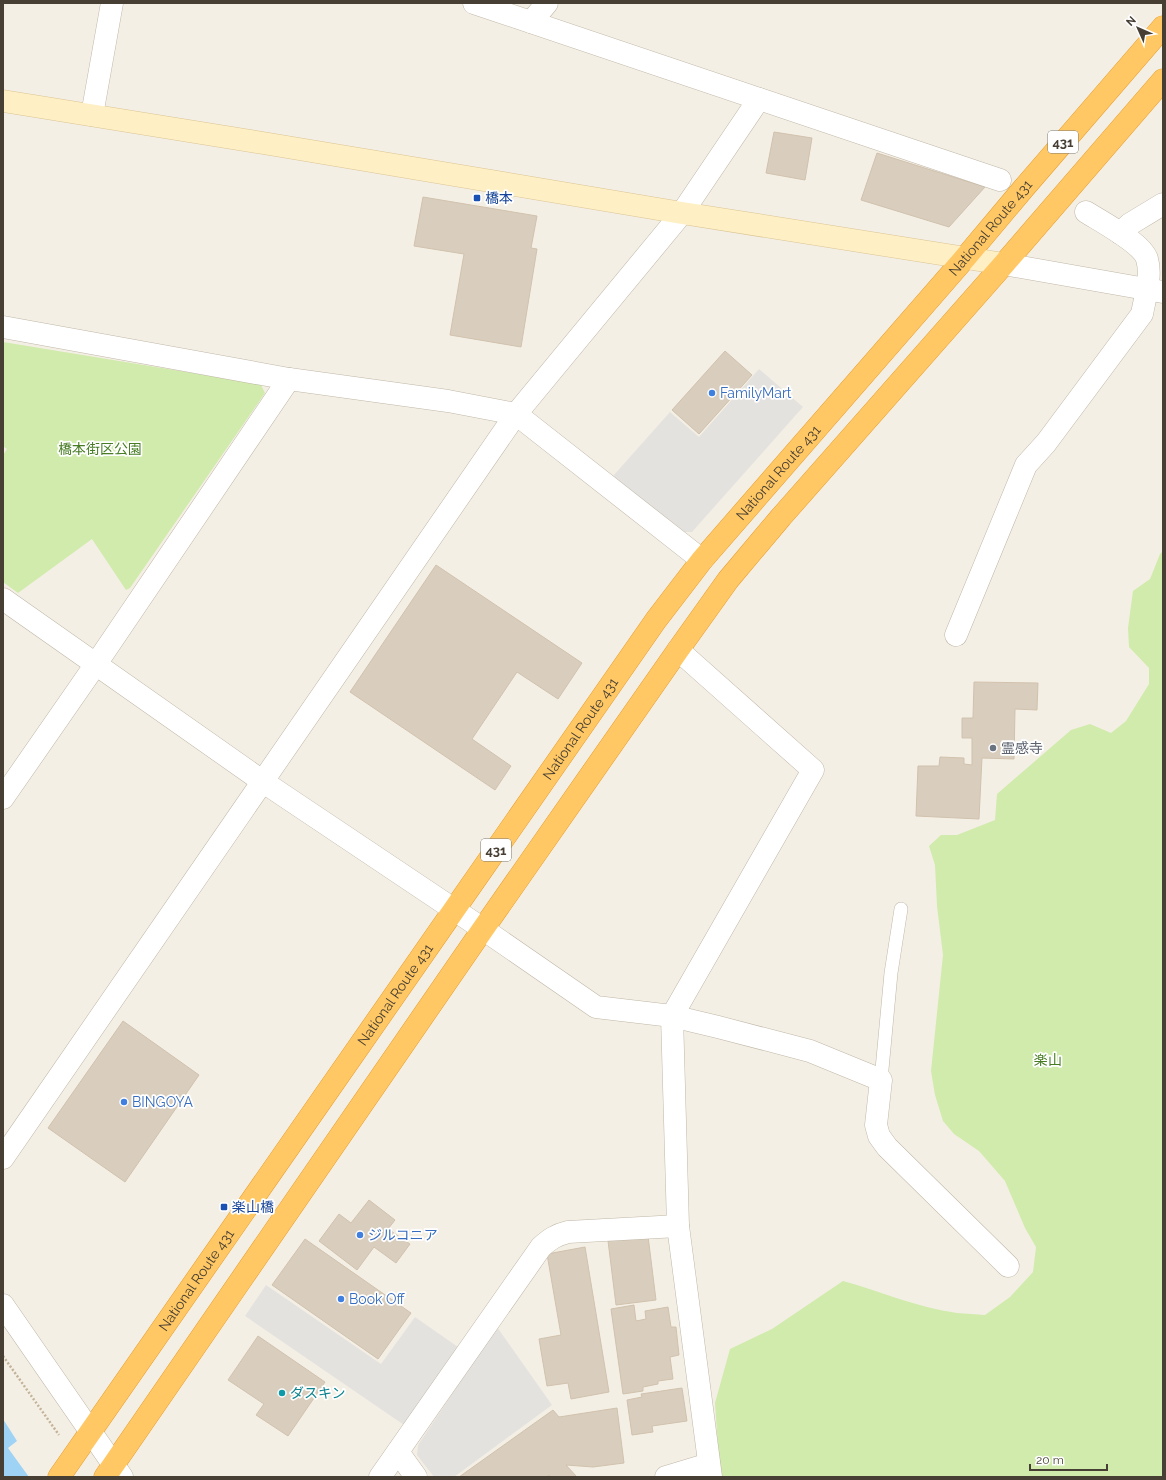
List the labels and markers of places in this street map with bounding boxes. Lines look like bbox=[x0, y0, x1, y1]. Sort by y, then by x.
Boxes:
place label: 橋本 bbox=[485, 190, 513, 206]
marker: 橋本 bbox=[472, 193, 482, 203]
place label: FamilyMart bbox=[720, 385, 792, 401]
marker: FamilyMart bbox=[707, 388, 717, 398]
place label: 霊感寺 bbox=[1001, 740, 1043, 756]
marker: 霊感寺 bbox=[988, 743, 998, 753]
place label: BINGOYA bbox=[132, 1094, 193, 1110]
marker: BINGOYA bbox=[119, 1097, 129, 1107]
place label: 楽山橋 bbox=[232, 1199, 274, 1215]
marker: 楽山橋 bbox=[219, 1202, 229, 1212]
place label: ジルコニア bbox=[368, 1227, 438, 1243]
marker: ジルコニア bbox=[355, 1230, 365, 1240]
place label: Book Off bbox=[349, 1291, 405, 1307]
marker: Book Off bbox=[336, 1294, 346, 1304]
place label: ダスキン bbox=[290, 1385, 346, 1401]
marker: ダスキン bbox=[277, 1388, 287, 1398]

